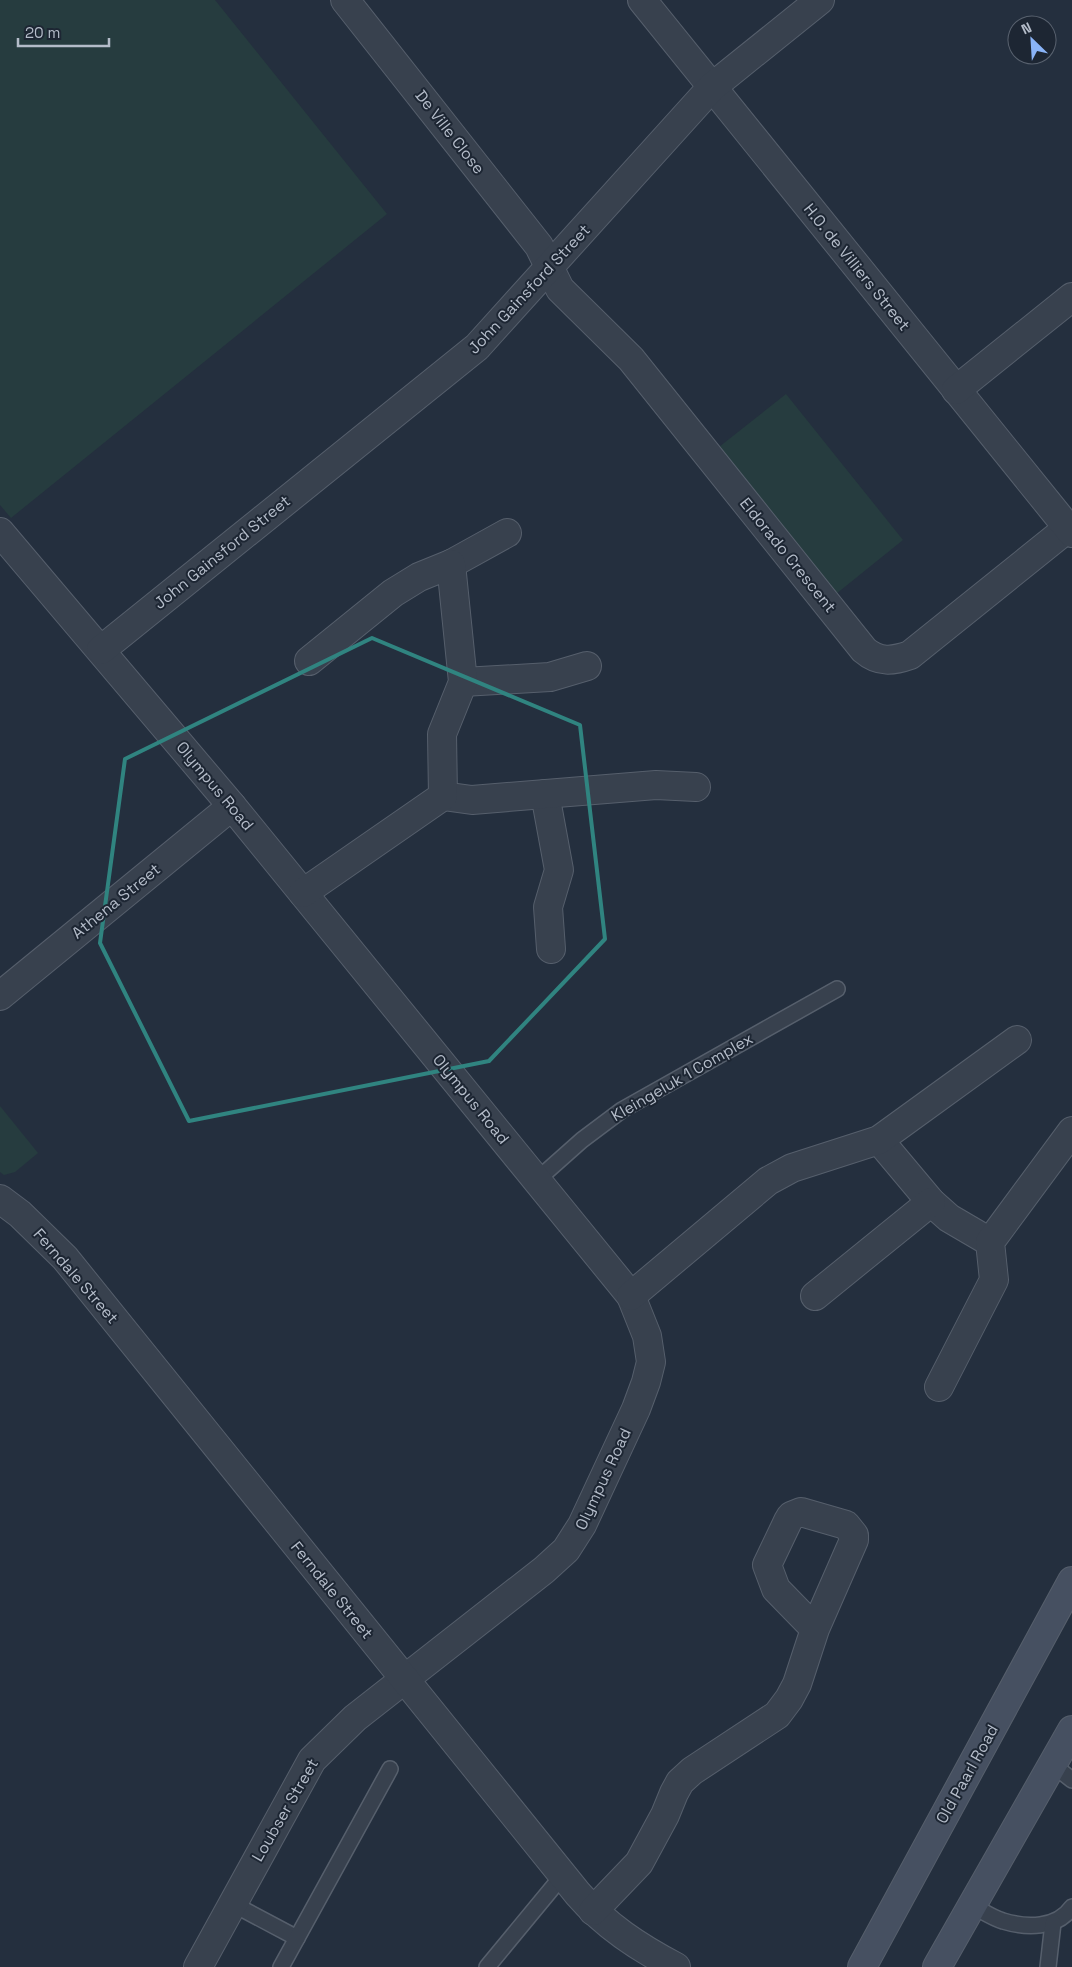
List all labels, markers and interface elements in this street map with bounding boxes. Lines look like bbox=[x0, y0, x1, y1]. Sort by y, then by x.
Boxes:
scale bar bbox=[18, 15, 109, 47]
north arrow bbox=[1007, 15, 1057, 65]
text: N bbox=[1018, 18, 1035, 38]
text: 20 m bbox=[25, 23, 60, 42]
street label: De Ville Close bbox=[411, 86, 489, 178]
street label: H.O. de Villiers Street bbox=[799, 199, 915, 335]
street label: John Gainsford Street bbox=[463, 220, 595, 358]
street label: John Gainsford Street bbox=[149, 490, 295, 614]
street label: Eldorado Crescent bbox=[735, 493, 841, 617]
street label: Olympus Road bbox=[172, 737, 258, 835]
street label: Athena Street bbox=[67, 859, 165, 943]
street label: Kleingeluk 1 Complex bbox=[607, 1028, 757, 1126]
street label: Olympus Road bbox=[428, 1050, 514, 1148]
street label: Ferndale Street bbox=[29, 1224, 123, 1328]
street label: Olympus Road bbox=[570, 1425, 636, 1533]
street label: Ferndale Street bbox=[286, 1537, 378, 1643]
street label: Old Paarl Road bbox=[931, 1721, 1003, 1827]
street label: Loubser Street bbox=[247, 1755, 323, 1865]

